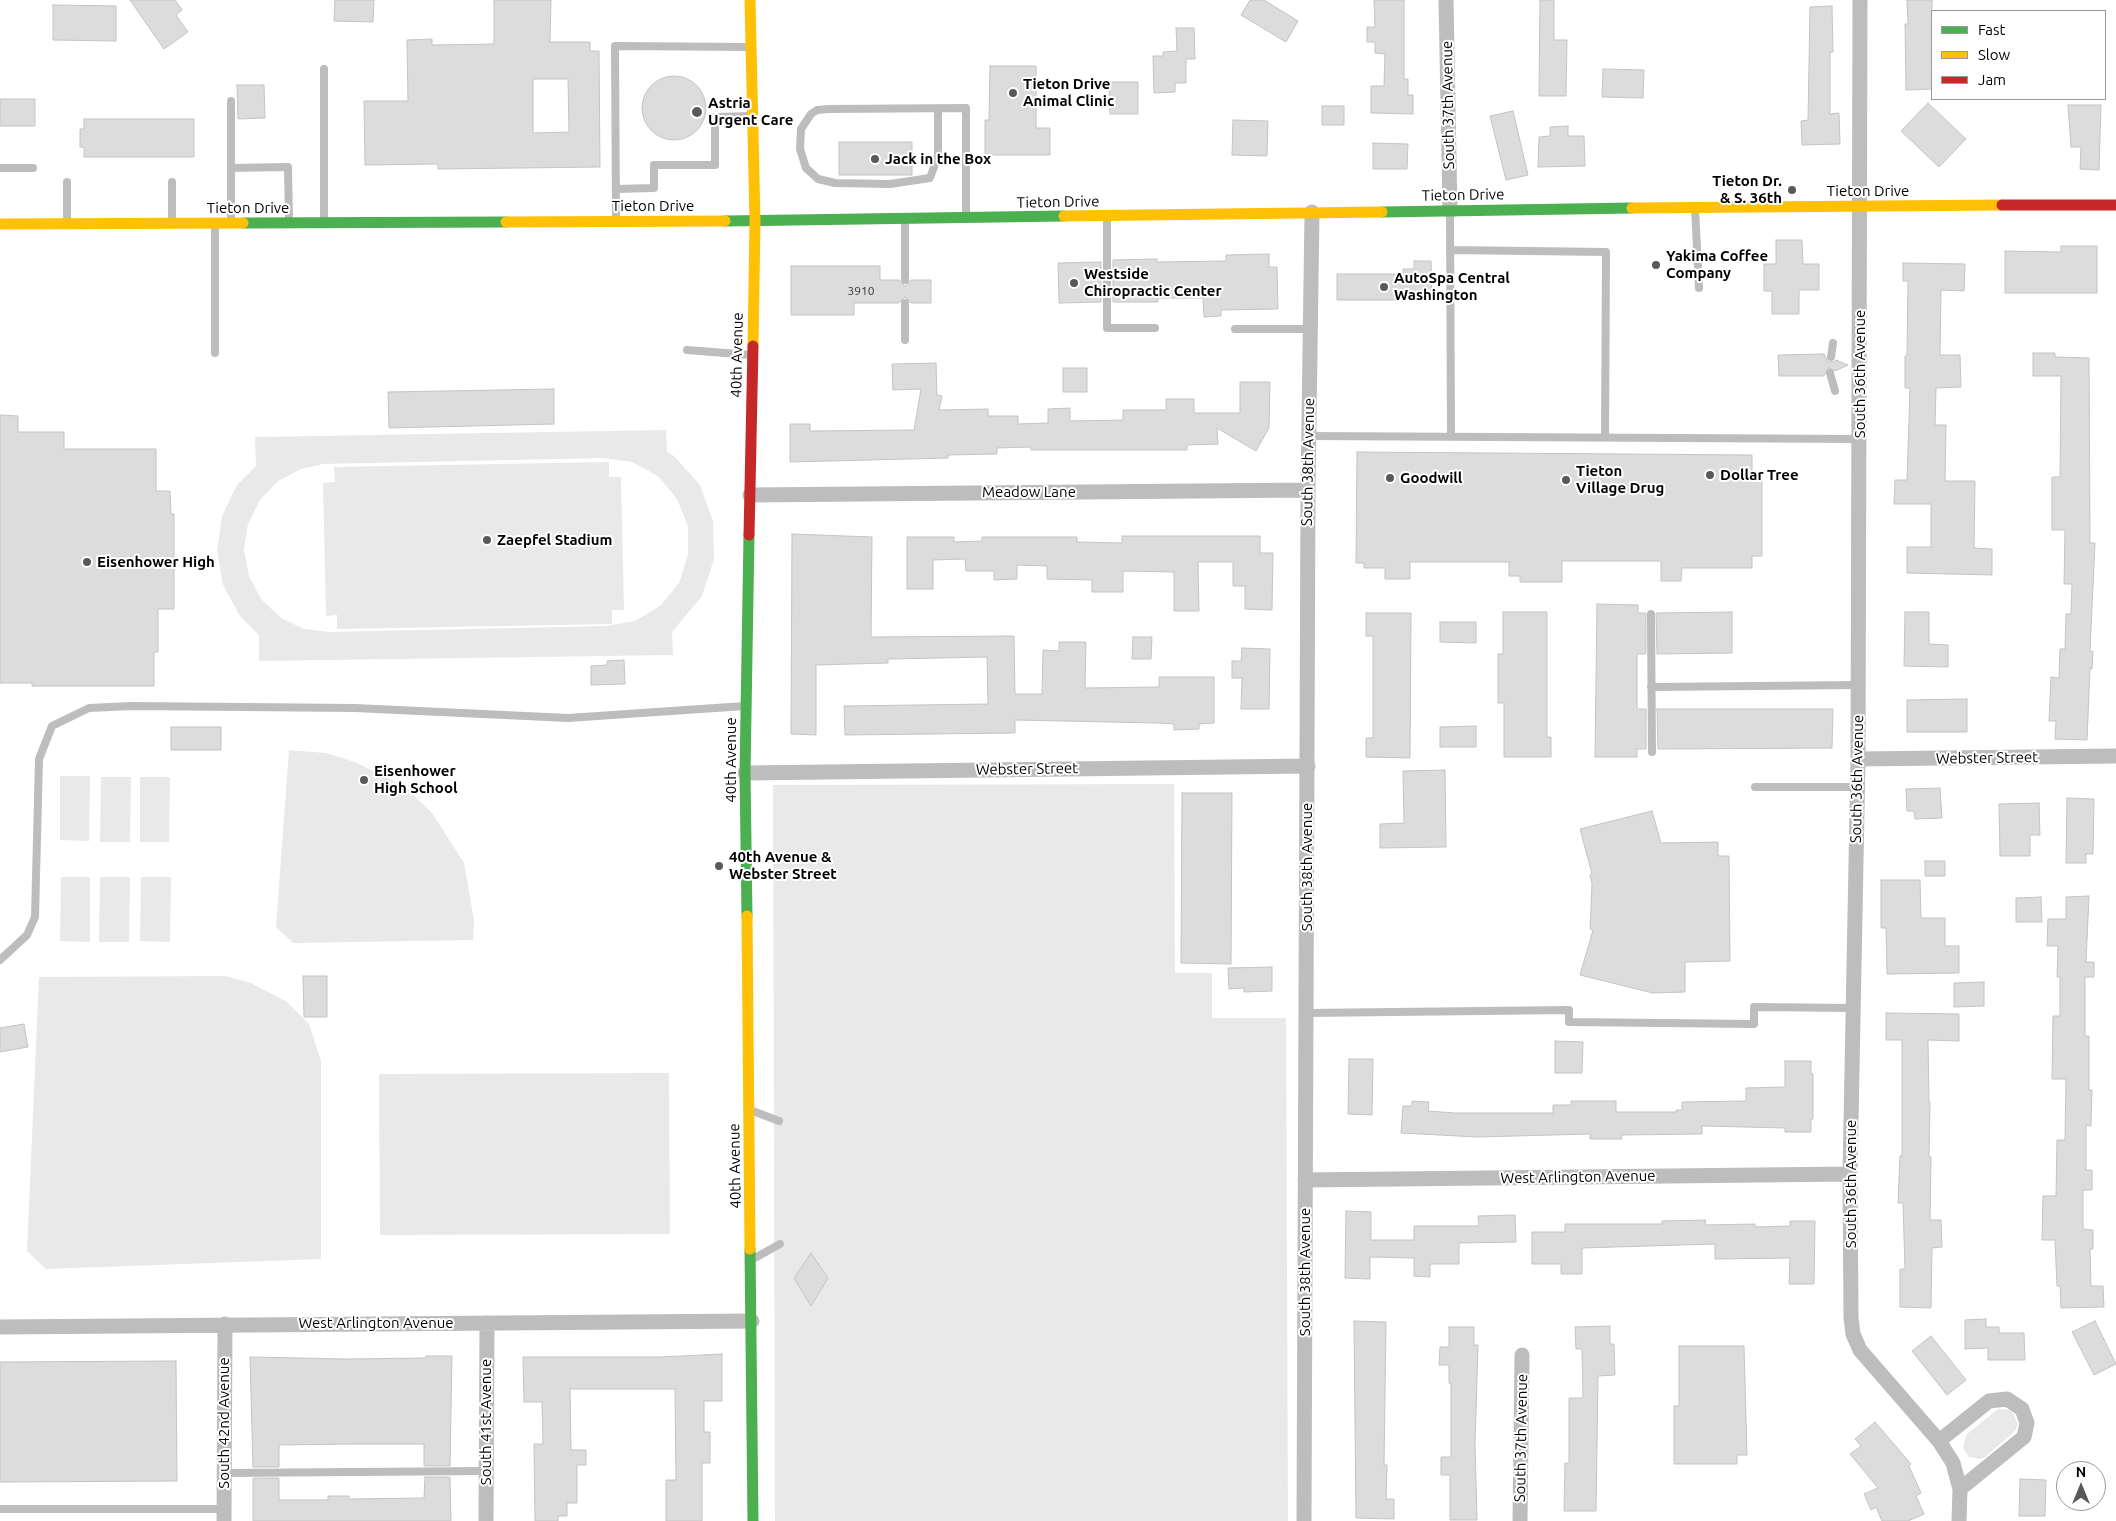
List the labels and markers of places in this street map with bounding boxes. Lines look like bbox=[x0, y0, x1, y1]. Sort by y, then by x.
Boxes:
place label: Tieton Drive Animal Clinic bbox=[1023, 75, 1114, 110]
marker: Tieton Drive Animal Clinic bbox=[1007, 87, 1019, 99]
place label: Astria Urgent Care bbox=[708, 94, 793, 129]
marker: Astria Urgent Care bbox=[690, 105, 704, 119]
place label: Jack in the Box bbox=[885, 150, 991, 168]
marker: Jack in the Box bbox=[869, 153, 881, 165]
place label: Tieton Dr. & S. 36th bbox=[1712, 172, 1782, 207]
marker: Tieton Dr. & S. 36th bbox=[1786, 184, 1798, 196]
place label: Yakima Coffee Company bbox=[1666, 247, 1768, 282]
marker: Yakima Coffee Company bbox=[1650, 259, 1662, 271]
place label: Westside Chiropractic Center bbox=[1084, 265, 1222, 300]
place label: AutoSpa Central Washington bbox=[1394, 269, 1510, 304]
marker: Westside Chiropractic Center bbox=[1068, 277, 1080, 289]
marker: AutoSpa Central Washington bbox=[1378, 281, 1390, 293]
place label: Tieton Village Drug bbox=[1576, 462, 1664, 497]
place label: Dollar Tree bbox=[1720, 466, 1799, 484]
place label: Goodwill bbox=[1400, 469, 1462, 487]
marker: Dollar Tree bbox=[1704, 469, 1716, 481]
marker: Goodwill bbox=[1384, 472, 1396, 484]
marker: Tieton Village Drug bbox=[1560, 474, 1572, 486]
place label: Zaepfel Stadium bbox=[497, 531, 612, 549]
marker: Zaepfel Stadium bbox=[481, 534, 493, 546]
place label: Eisenhower High bbox=[97, 553, 215, 571]
marker: Eisenhower High bbox=[81, 556, 93, 568]
place label: Eisenhower High School bbox=[374, 762, 457, 797]
marker: Eisenhower High School bbox=[358, 774, 370, 786]
place label: 40th Avenue & Webster Street bbox=[729, 848, 837, 883]
marker: 40th Avenue & Webster Street bbox=[713, 860, 725, 872]

